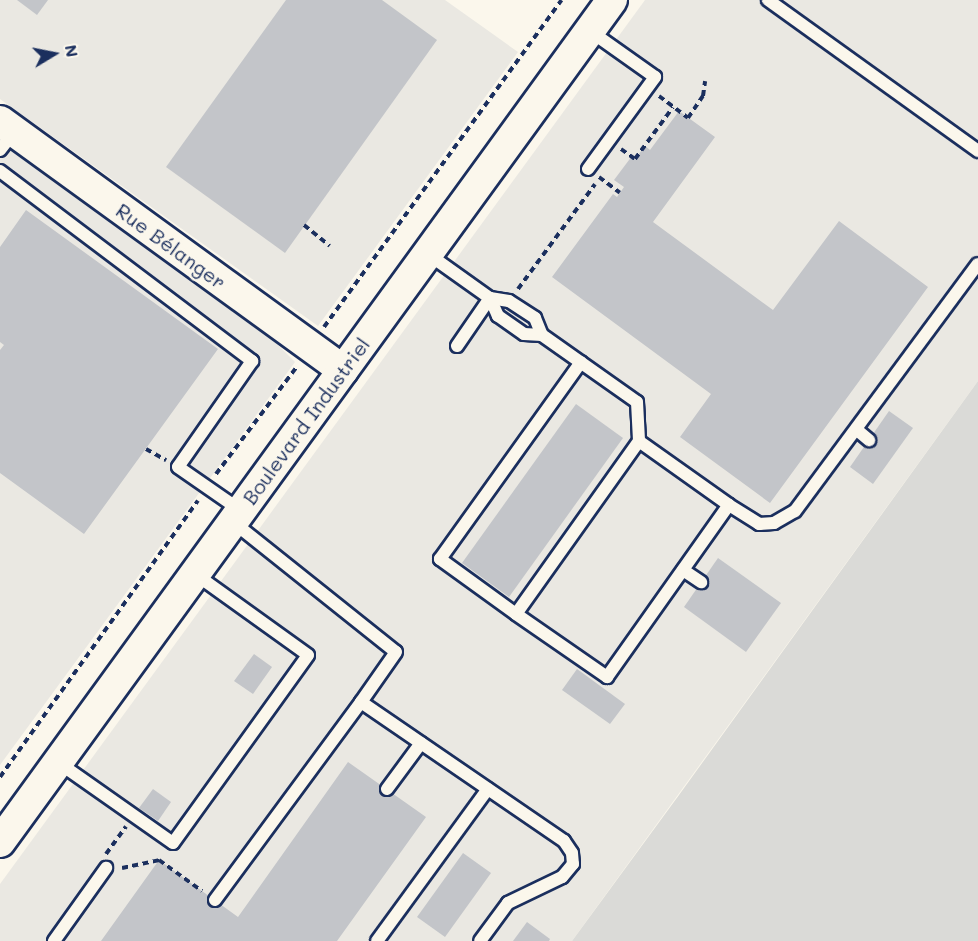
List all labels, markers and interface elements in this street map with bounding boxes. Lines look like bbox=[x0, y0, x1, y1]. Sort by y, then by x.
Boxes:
north arrow bbox=[24, 24, 84, 84]
text: N bbox=[61, 43, 84, 59]
street label: Rue Bélanger bbox=[111, 198, 231, 294]
street label: Boulevard Industriel bbox=[237, 333, 375, 509]

